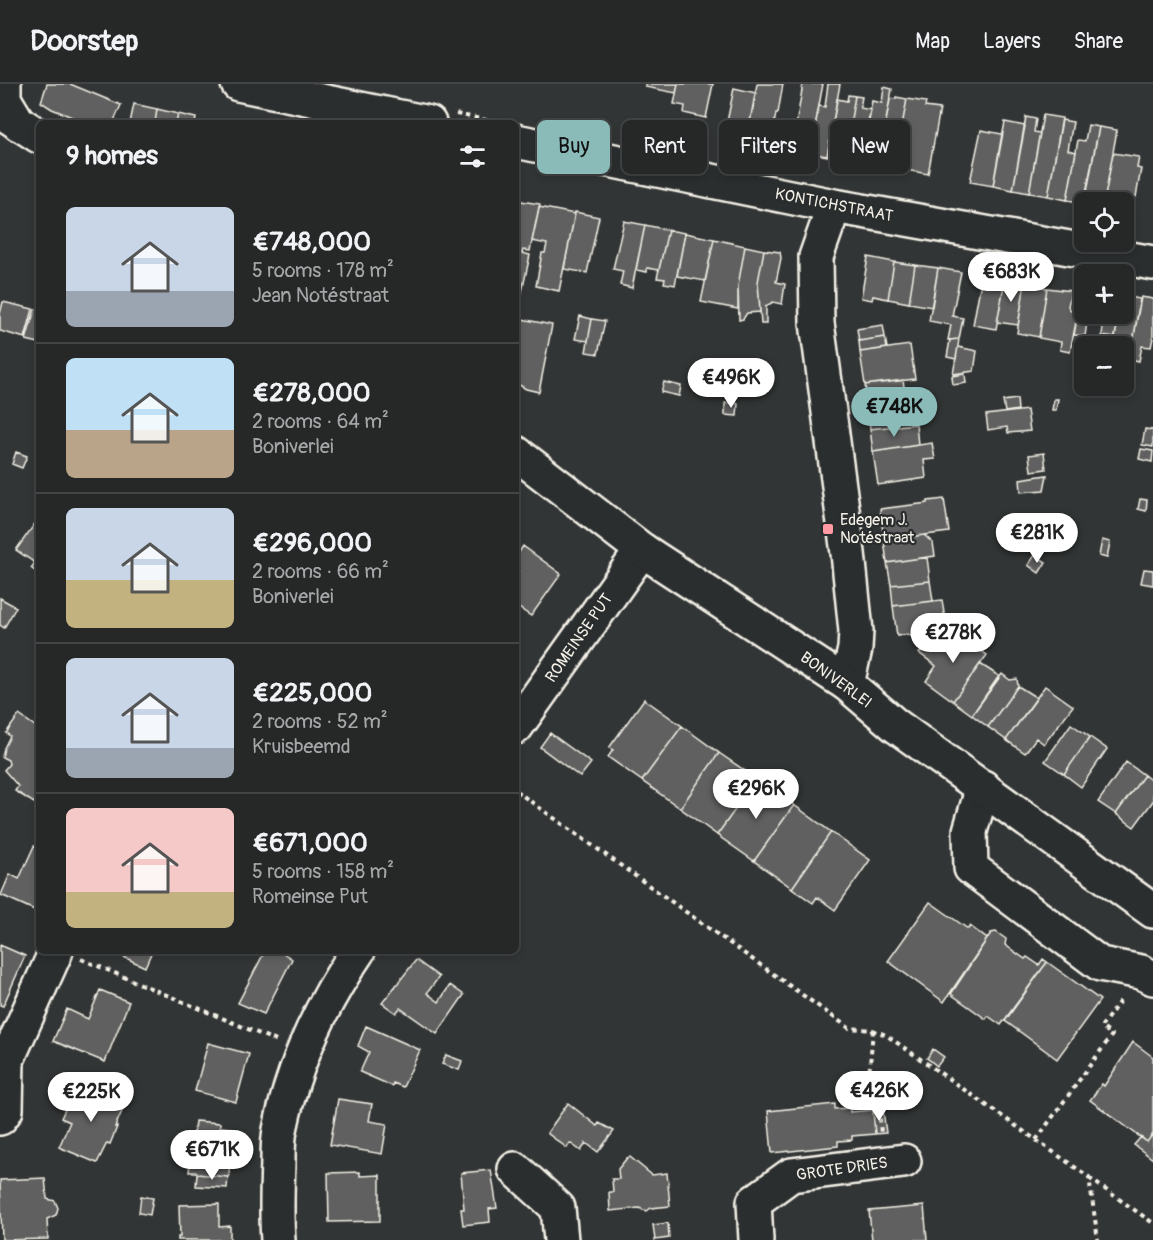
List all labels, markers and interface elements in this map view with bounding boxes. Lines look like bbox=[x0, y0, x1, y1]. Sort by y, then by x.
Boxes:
text: Doorstep bbox=[30, 24, 138, 59]
text: Map bbox=[915, 28, 950, 55]
text: Layers bbox=[983, 28, 1041, 55]
text: Share bbox=[1074, 28, 1123, 55]
chip: Buy bbox=[537, 120, 610, 174]
chip: Rent bbox=[622, 120, 707, 174]
chip: Filters bbox=[719, 120, 818, 174]
chip: New bbox=[830, 120, 910, 174]
text: 9 homes bbox=[66, 140, 158, 172]
icon: filters bbox=[456, 140, 489, 173]
street label: KONTICHSTRAAT bbox=[773, 184, 895, 226]
map controls bbox=[1074, 192, 1134, 396]
button: locate bbox=[1074, 192, 1134, 252]
text: €748,000 bbox=[252, 226, 371, 258]
icon: home bbox=[114, 231, 186, 303]
pin: €683K bbox=[969, 252, 1053, 303]
text: 5 rooms · 178 m² bbox=[252, 258, 394, 283]
text: €683K bbox=[982, 259, 1040, 284]
button: + bbox=[1074, 264, 1134, 324]
text: Jean Notéstraat bbox=[252, 283, 389, 308]
button: − bbox=[1074, 336, 1134, 396]
pin: €496K bbox=[689, 358, 773, 409]
text: €496K bbox=[702, 365, 760, 390]
text: €278,000 bbox=[252, 377, 370, 409]
icon: home bbox=[114, 382, 186, 454]
pin: €748K bbox=[852, 387, 936, 438]
text: €748K bbox=[865, 394, 923, 419]
text: 2 rooms · 64 m² bbox=[252, 409, 389, 434]
text: Boniverlei bbox=[252, 434, 334, 459]
place label: Edegem J. Notéstraat bbox=[840, 510, 915, 548]
pin: €281K bbox=[995, 513, 1079, 564]
text: €281K bbox=[1010, 520, 1064, 545]
marker: Edegem J. Notéstraat bbox=[821, 522, 835, 536]
text: €296,000 bbox=[252, 527, 372, 559]
icon: home bbox=[114, 532, 186, 604]
text: 2 rooms · 66 m² bbox=[252, 559, 389, 584]
text: Boniverlei bbox=[252, 584, 334, 609]
street label: ROMEINSE PUT bbox=[541, 590, 617, 686]
pin: €278K bbox=[911, 613, 995, 664]
text: €278K bbox=[924, 620, 982, 645]
street label: BONIVERLEI bbox=[796, 647, 876, 713]
text: €225,000 bbox=[252, 677, 372, 709]
icon: home bbox=[114, 682, 186, 754]
text: 2 rooms · 52 m² bbox=[252, 709, 388, 734]
text: Kruisbeemd bbox=[252, 734, 351, 759]
pin: €296K bbox=[714, 769, 798, 820]
text: €296K bbox=[727, 776, 785, 801]
text: €671,000 bbox=[252, 827, 368, 859]
icon: home bbox=[114, 832, 186, 904]
text: 5 rooms · 158 m² bbox=[252, 859, 394, 884]
text: Romeinse Put bbox=[252, 884, 368, 909]
pin: €426K bbox=[837, 1071, 921, 1122]
pin: €225K bbox=[49, 1072, 133, 1123]
text: €426K bbox=[849, 1078, 909, 1103]
text: €225K bbox=[62, 1079, 120, 1104]
pin: €671K bbox=[170, 1130, 254, 1181]
text: €671K bbox=[184, 1137, 240, 1162]
street label: GROTE DRIES bbox=[795, 1153, 889, 1185]

